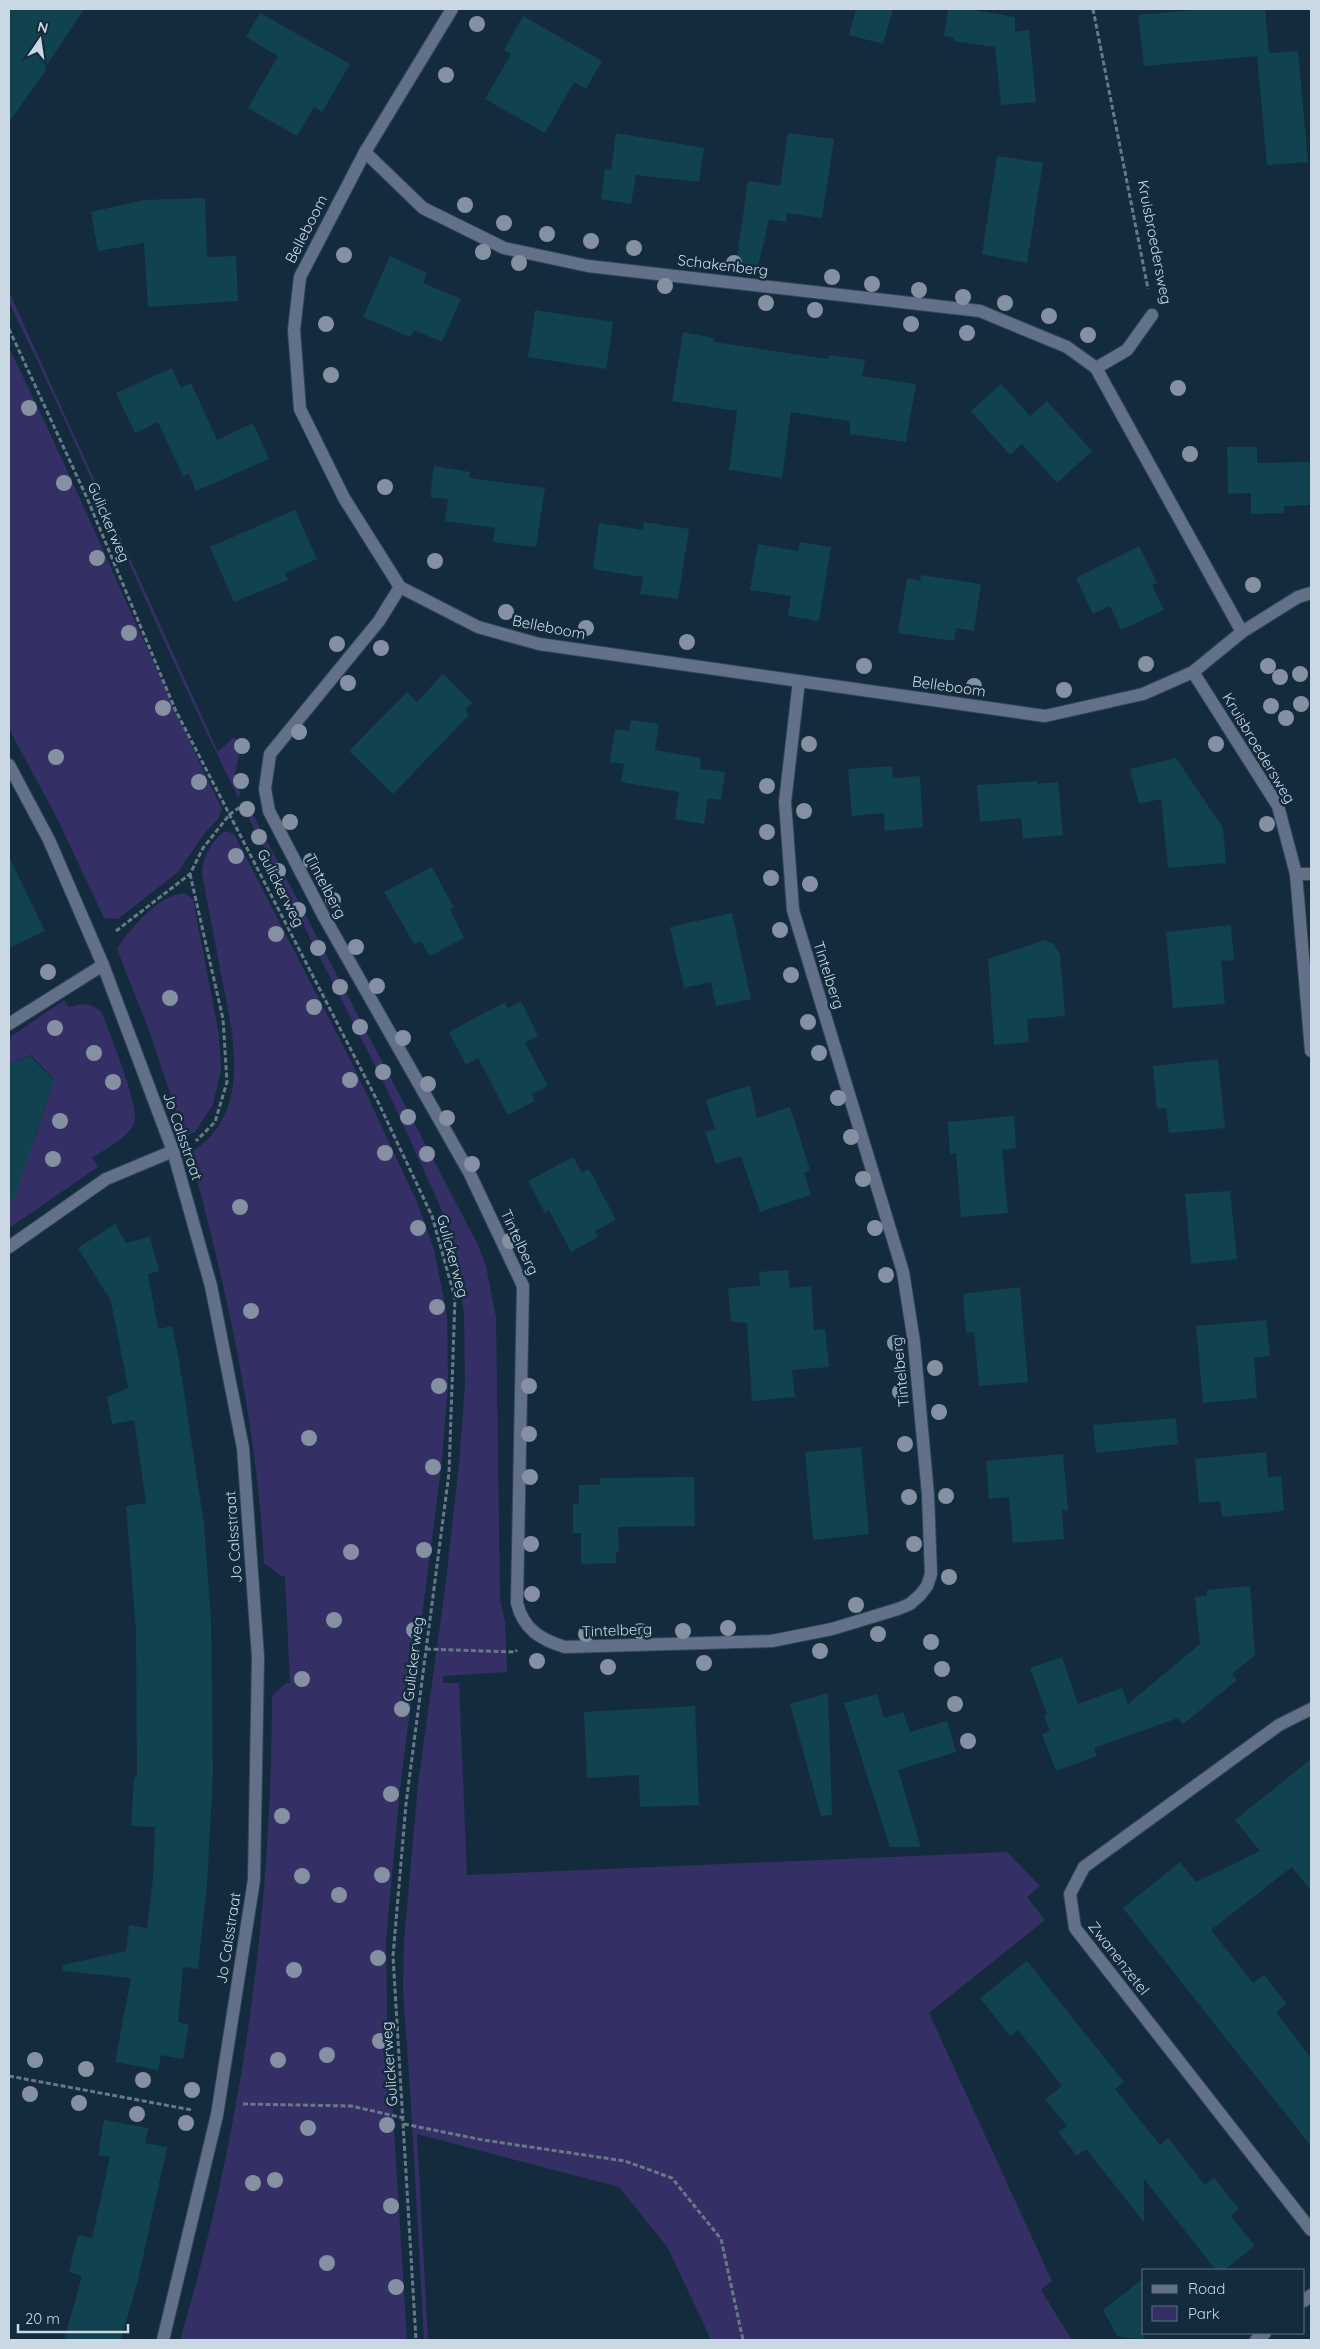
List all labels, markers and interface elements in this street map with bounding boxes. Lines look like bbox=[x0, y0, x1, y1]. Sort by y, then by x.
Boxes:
north arrow bbox=[15, 15, 65, 65]
text: N bbox=[36, 17, 50, 37]
street label: Kruisbroedersweg bbox=[1134, 178, 1176, 306]
street label: Belleboom bbox=[281, 192, 331, 266]
street label: Schakenberg bbox=[677, 250, 769, 280]
street label: Gulickerweg bbox=[84, 479, 134, 565]
street label: Belleboom bbox=[511, 611, 587, 643]
street label: Belleboom bbox=[911, 671, 987, 701]
street label: Kruisbroedersweg bbox=[1218, 689, 1300, 807]
street label: Gulickerweg bbox=[253, 846, 309, 930]
street label: Tintelberg bbox=[301, 850, 351, 922]
street label: Tintelberg bbox=[809, 939, 849, 1011]
street label: Jo Calsstraat bbox=[159, 1089, 207, 1183]
street label: Tintelberg bbox=[497, 1206, 543, 1278]
street label: Gulickerweg bbox=[433, 1212, 473, 1300]
street label: Tintelberg bbox=[887, 1336, 913, 1408]
street label: Jo Calsstraat bbox=[220, 1490, 246, 1584]
street label: Gulickerweg bbox=[398, 1616, 428, 1702]
street label: Tintelberg bbox=[582, 1619, 652, 1641]
street label: Jo Calsstraat bbox=[211, 1891, 245, 1985]
street label: Zwanenzetel bbox=[1084, 1917, 1154, 1999]
street label: Gulickerweg bbox=[377, 2021, 401, 2107]
legend bbox=[1142, 2269, 1305, 2334]
text: Road bbox=[1188, 2279, 1225, 2298]
scale bar bbox=[18, 2302, 128, 2334]
text: Park bbox=[1188, 2304, 1220, 2323]
text: 20 m bbox=[25, 2309, 60, 2328]

